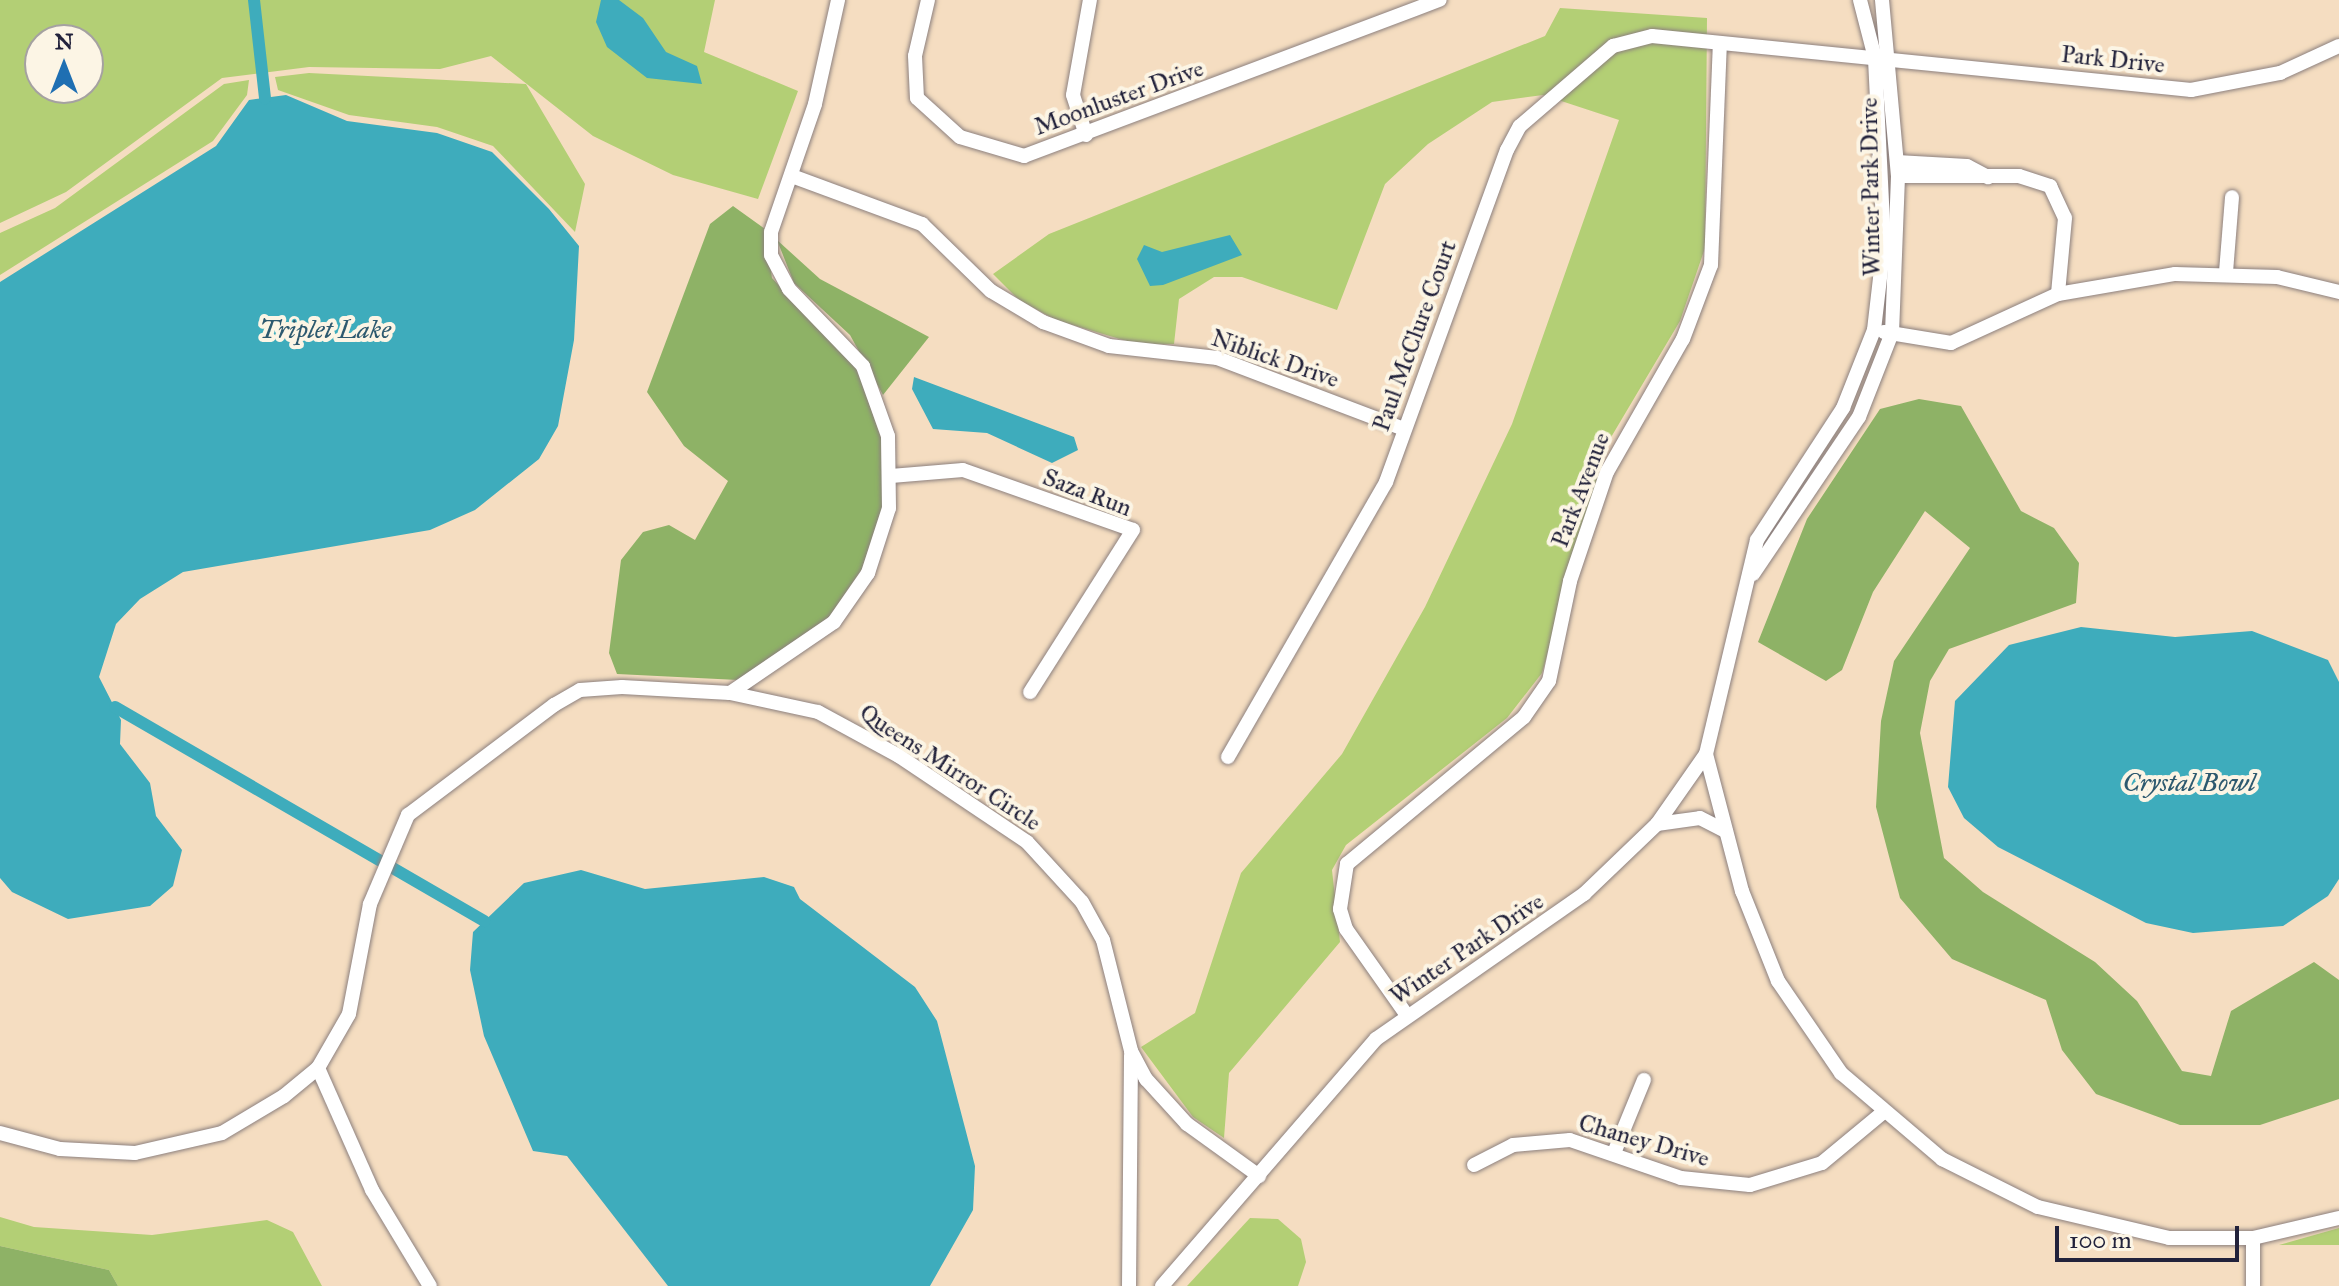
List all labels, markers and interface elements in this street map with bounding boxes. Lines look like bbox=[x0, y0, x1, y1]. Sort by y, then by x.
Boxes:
north arrow bbox=[24, 24, 104, 104]
text: N bbox=[55, 28, 73, 55]
street label: Park Drive bbox=[2060, 40, 2166, 80]
street label: Moonluster Drive bbox=[1030, 54, 1208, 142]
street label: Winter Park Drive bbox=[1855, 97, 1887, 277]
street label: Paul McClure Court bbox=[1367, 237, 1463, 435]
water label: Triplet Lake bbox=[259, 314, 391, 346]
street label: Niblick Drive bbox=[1207, 324, 1343, 394]
street label: Park Avenue bbox=[1546, 429, 1616, 551]
street label: Saza Run bbox=[1039, 463, 1135, 523]
street label: Queens Mirror Circle bbox=[854, 699, 1046, 837]
water label: Crystal Bowl bbox=[2123, 767, 2255, 799]
street label: Winter Park Drive bbox=[1385, 887, 1549, 1011]
street label: Chaney Drive bbox=[1575, 1109, 1713, 1173]
scale bar bbox=[2059, 1210, 2243, 1260]
text: 100 m bbox=[2069, 1225, 2132, 1255]

